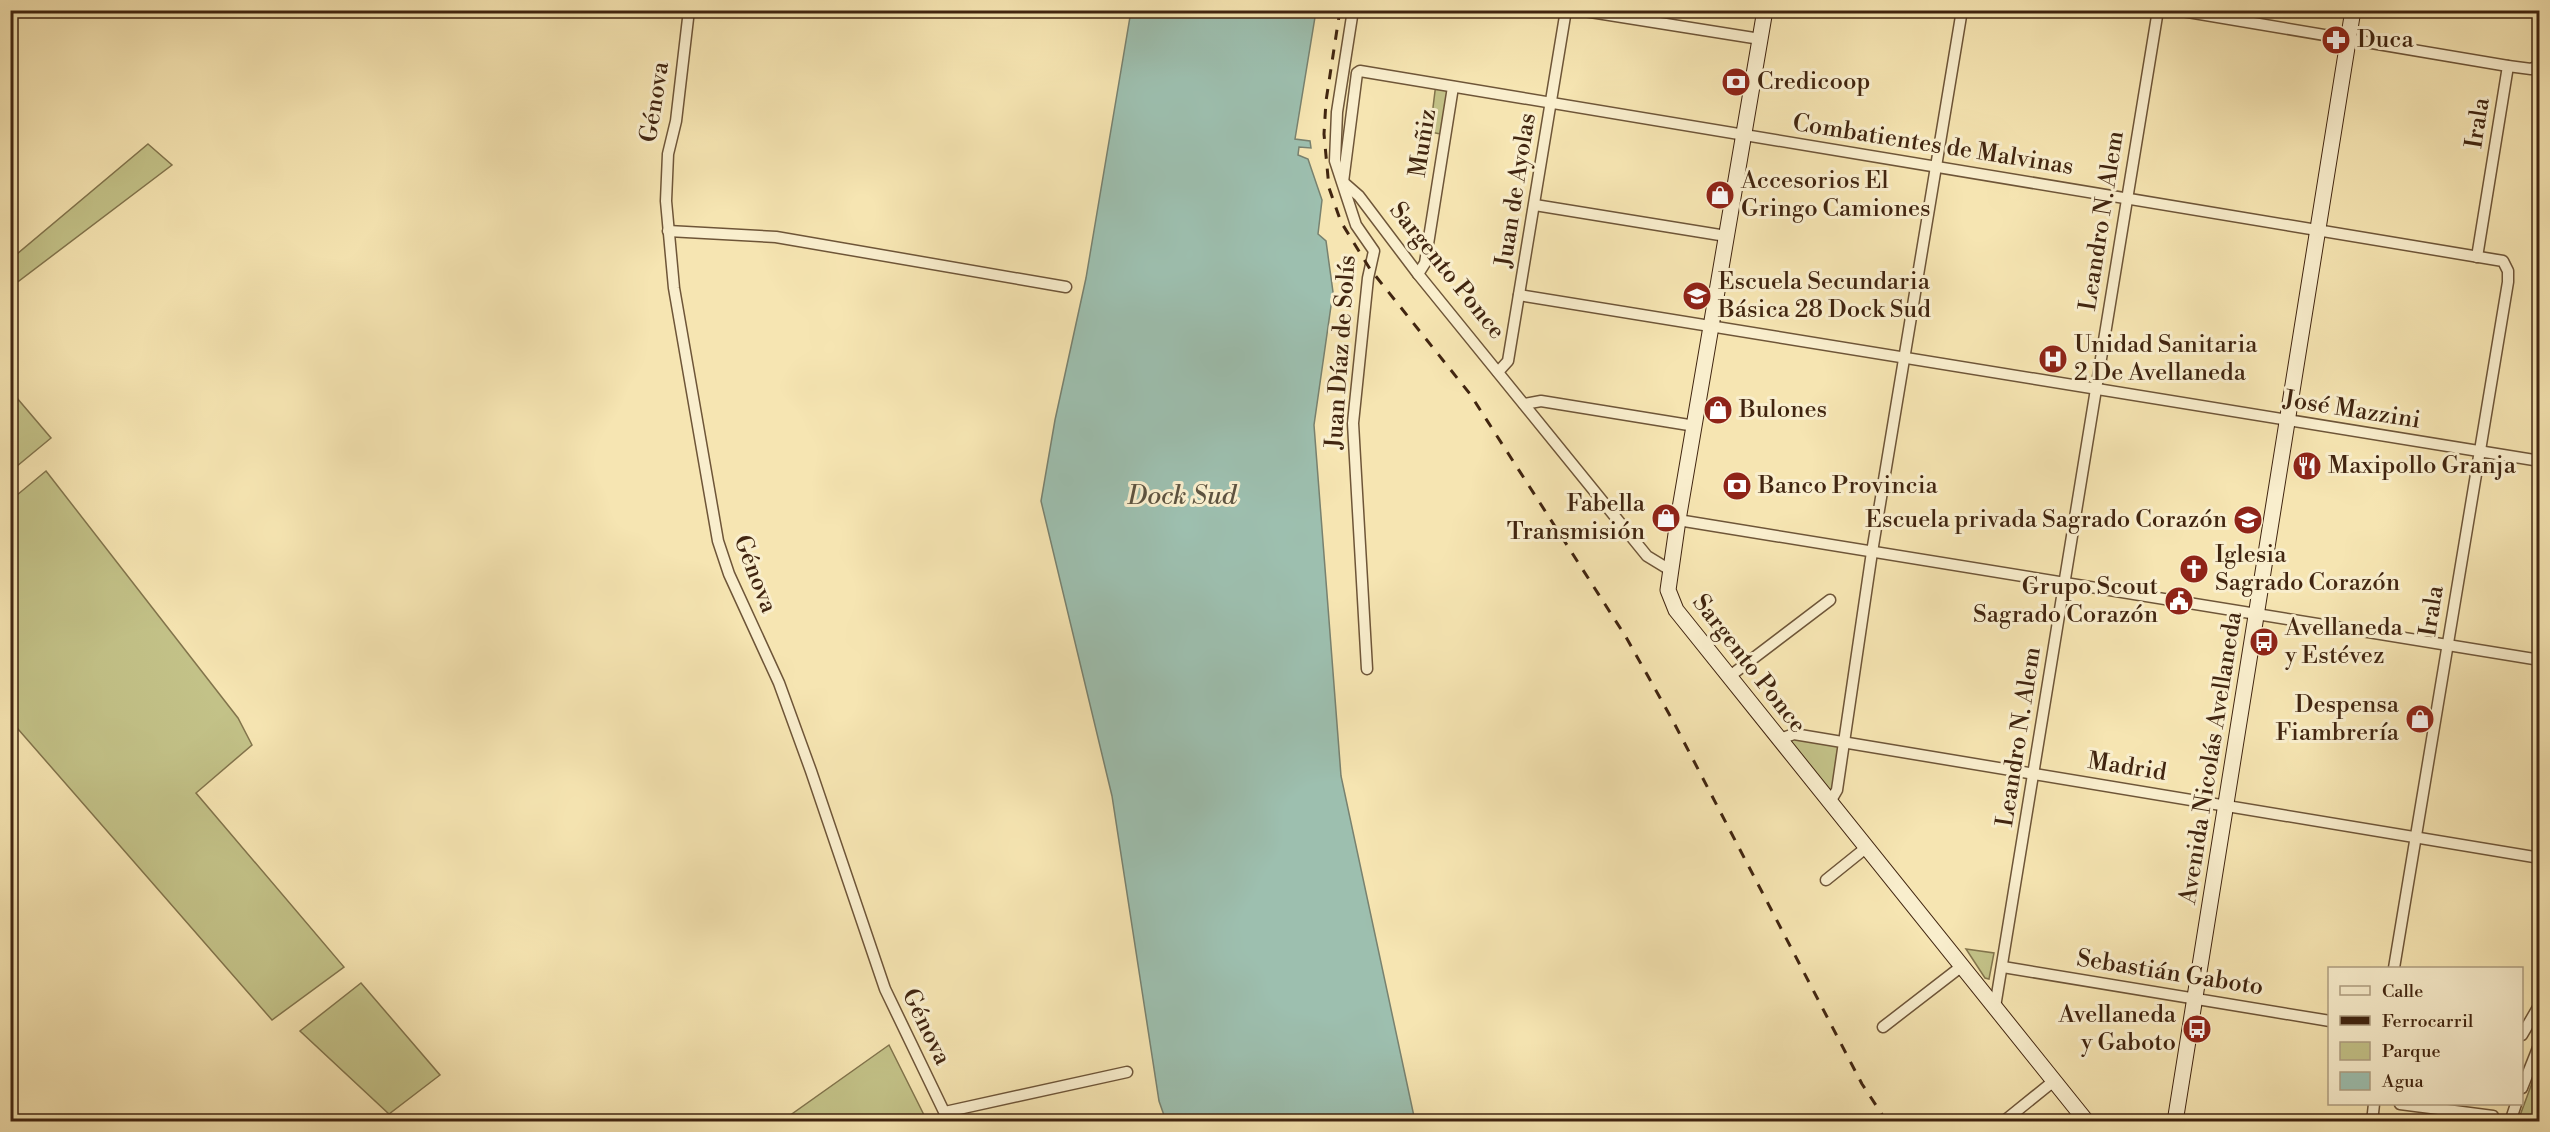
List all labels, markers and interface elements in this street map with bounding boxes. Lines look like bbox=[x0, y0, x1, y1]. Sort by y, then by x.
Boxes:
pharmacy icon: Duca bbox=[2320, 24, 2352, 56]
place label: Duca bbox=[2357, 25, 2414, 55]
street label: Génova bbox=[634, 59, 676, 144]
bank icon: Credicoop bbox=[1720, 66, 1752, 98]
place label: Credicoop bbox=[1757, 67, 1870, 97]
street label: Irala bbox=[2459, 95, 2497, 150]
street label: Muñiz bbox=[1403, 107, 1443, 179]
street label: Combatientes de Malvinas bbox=[1791, 108, 2075, 182]
street label: Juan de Ayolas bbox=[1489, 111, 1543, 270]
street label: Leandro N. Alem bbox=[2073, 129, 2131, 313]
place label: Accesorios El Gringo Camiones bbox=[1740, 166, 1931, 224]
shop icon: Accesorios El Gringo Camiones bbox=[1704, 179, 1736, 211]
street label: Sargento Ponce bbox=[1382, 196, 1512, 346]
street label: Juan Díaz de Solís bbox=[1319, 254, 1363, 451]
place label: Escuela Secundaria Básica 28 Dock Sud bbox=[1717, 267, 1931, 325]
school or university icon: Escuela Secundaria Básica 28 Dock Sud bbox=[1681, 280, 1713, 312]
place label: Unidad Sanitaria 2 De Avellaneda bbox=[2074, 330, 2258, 388]
hospital icon: Unidad Sanitaria 2 De Avellaneda bbox=[2037, 343, 2069, 375]
street label: José Mazzini bbox=[2281, 384, 2423, 436]
shop icon: Bulones bbox=[1702, 394, 1734, 426]
place label: Bulones bbox=[1738, 395, 1827, 425]
restaurant icon: Maxipollo Granja bbox=[2291, 450, 2323, 482]
place label: Maxipollo Granja bbox=[2328, 451, 2517, 481]
bank icon: Banco Provincia bbox=[1721, 470, 1753, 502]
place label: Banco Provincia bbox=[1757, 471, 1939, 501]
water label: Dock Sud bbox=[1127, 480, 1238, 512]
place label: Fabella Transmisión bbox=[1507, 489, 1646, 547]
shop icon: Fabella Transmisión bbox=[1650, 502, 1682, 534]
school or university icon: Escuela privada Sagrado Corazón bbox=[2232, 504, 2264, 536]
place label: Escuela privada Sagrado Corazón bbox=[1865, 505, 2227, 535]
street label: Génova bbox=[726, 531, 784, 618]
place label: Iglesia Sagrado Corazón bbox=[2215, 540, 2400, 598]
church icon: Iglesia Sagrado Corazón bbox=[2178, 553, 2210, 585]
place label: Grupo Scout Sagrado Corazón bbox=[1973, 572, 2158, 630]
street label: Irala bbox=[2413, 583, 2451, 638]
public building icon: Grupo Scout Sagrado Corazón bbox=[2163, 585, 2195, 617]
street label: Sargento Ponce bbox=[1685, 589, 1813, 739]
street label: Avenida Nicolás Avellaneda bbox=[2173, 609, 2249, 907]
place label: Avellaneda y Estévez bbox=[2284, 613, 2403, 671]
bus stop icon: Avellaneda y Estévez bbox=[2248, 626, 2280, 658]
street label: Leandro N. Alem bbox=[1990, 645, 2048, 829]
place label: Despensa Fiambrería bbox=[2276, 690, 2400, 748]
shop icon: Despensa Fiambrería bbox=[2404, 703, 2436, 735]
street label: Madrid bbox=[2085, 746, 2169, 788]
street label: Sebastián Gaboto bbox=[2074, 943, 2266, 1003]
legend bbox=[2328, 967, 2523, 1105]
text: Calle bbox=[2382, 980, 2423, 1003]
street label: Génova bbox=[895, 984, 958, 1071]
place label: Avellaneda y Gaboto bbox=[2057, 1000, 2177, 1058]
text: Ferrocarril bbox=[2382, 1010, 2474, 1033]
bus stop icon: Avellaneda y Gaboto bbox=[2181, 1013, 2213, 1045]
text: Parque bbox=[2382, 1040, 2441, 1063]
text: Agua bbox=[2381, 1070, 2424, 1093]

